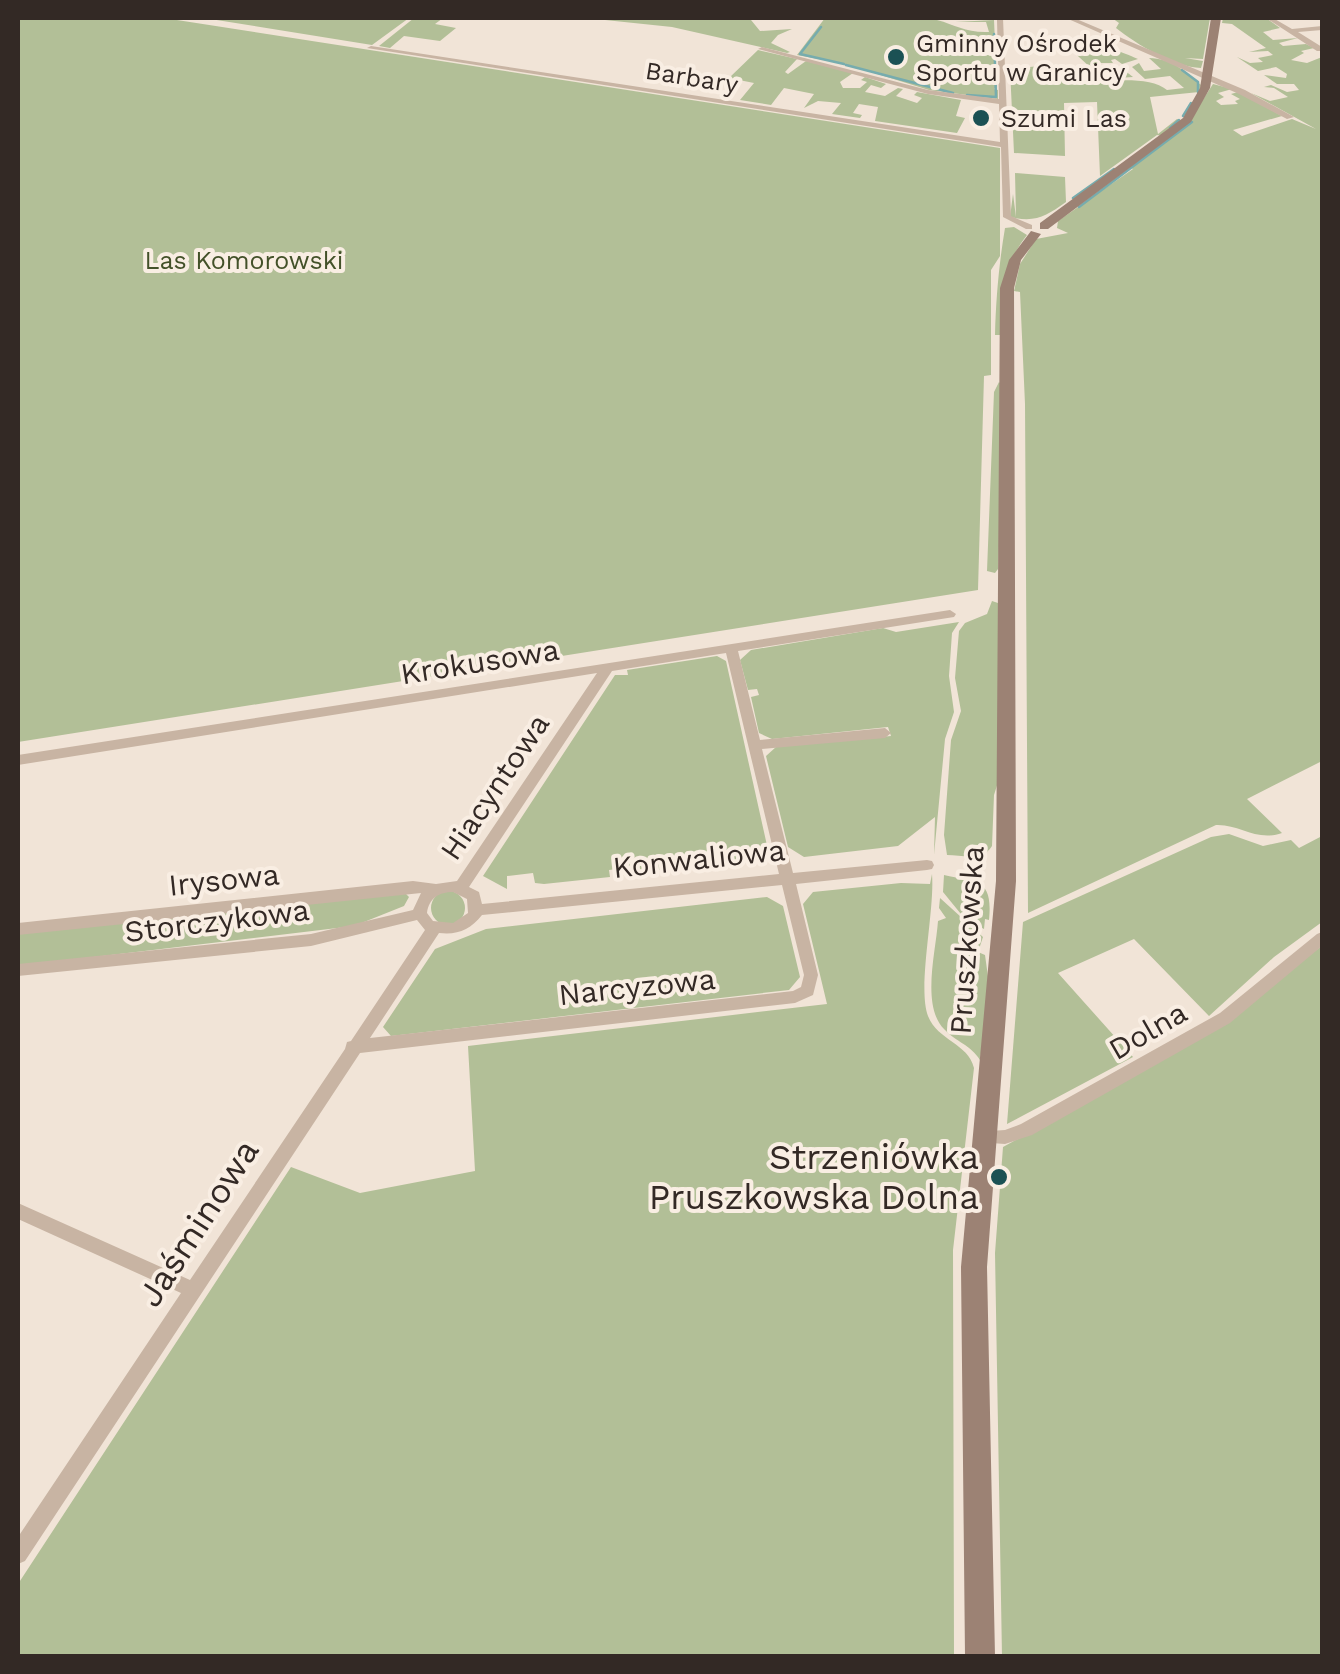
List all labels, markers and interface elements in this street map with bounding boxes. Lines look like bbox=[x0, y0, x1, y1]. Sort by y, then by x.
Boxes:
place label: Gminny Ośrodek Sportu w Granicy bbox=[916, 29, 1126, 87]
marker: Gminny Ośrodek Sportu w Granicy bbox=[885, 46, 907, 68]
street label: Barbary bbox=[643, 56, 741, 99]
place label: Szumi Las bbox=[1001, 104, 1127, 133]
marker: Szumi Las bbox=[970, 107, 992, 129]
park label: Las Komorowski bbox=[144, 246, 344, 275]
street label: Krokusowa bbox=[398, 632, 562, 691]
street label: Hiacyntowa bbox=[433, 707, 556, 867]
street label: Konwaliowa bbox=[611, 832, 787, 885]
street label: Pruszkowska bbox=[942, 844, 991, 1036]
street label: Irysowa bbox=[167, 856, 281, 903]
street label: Storczykowa bbox=[123, 892, 311, 949]
street label: Narcyzowa bbox=[557, 961, 717, 1012]
street label: Dolna bbox=[1102, 994, 1193, 1067]
street label: Jaśminowa bbox=[128, 1132, 268, 1314]
place label: Strzeniówka Pruszkowska Dolna bbox=[649, 1136, 979, 1218]
marker: Strzeniówka Pruszkowska Dolna bbox=[988, 1166, 1010, 1188]

